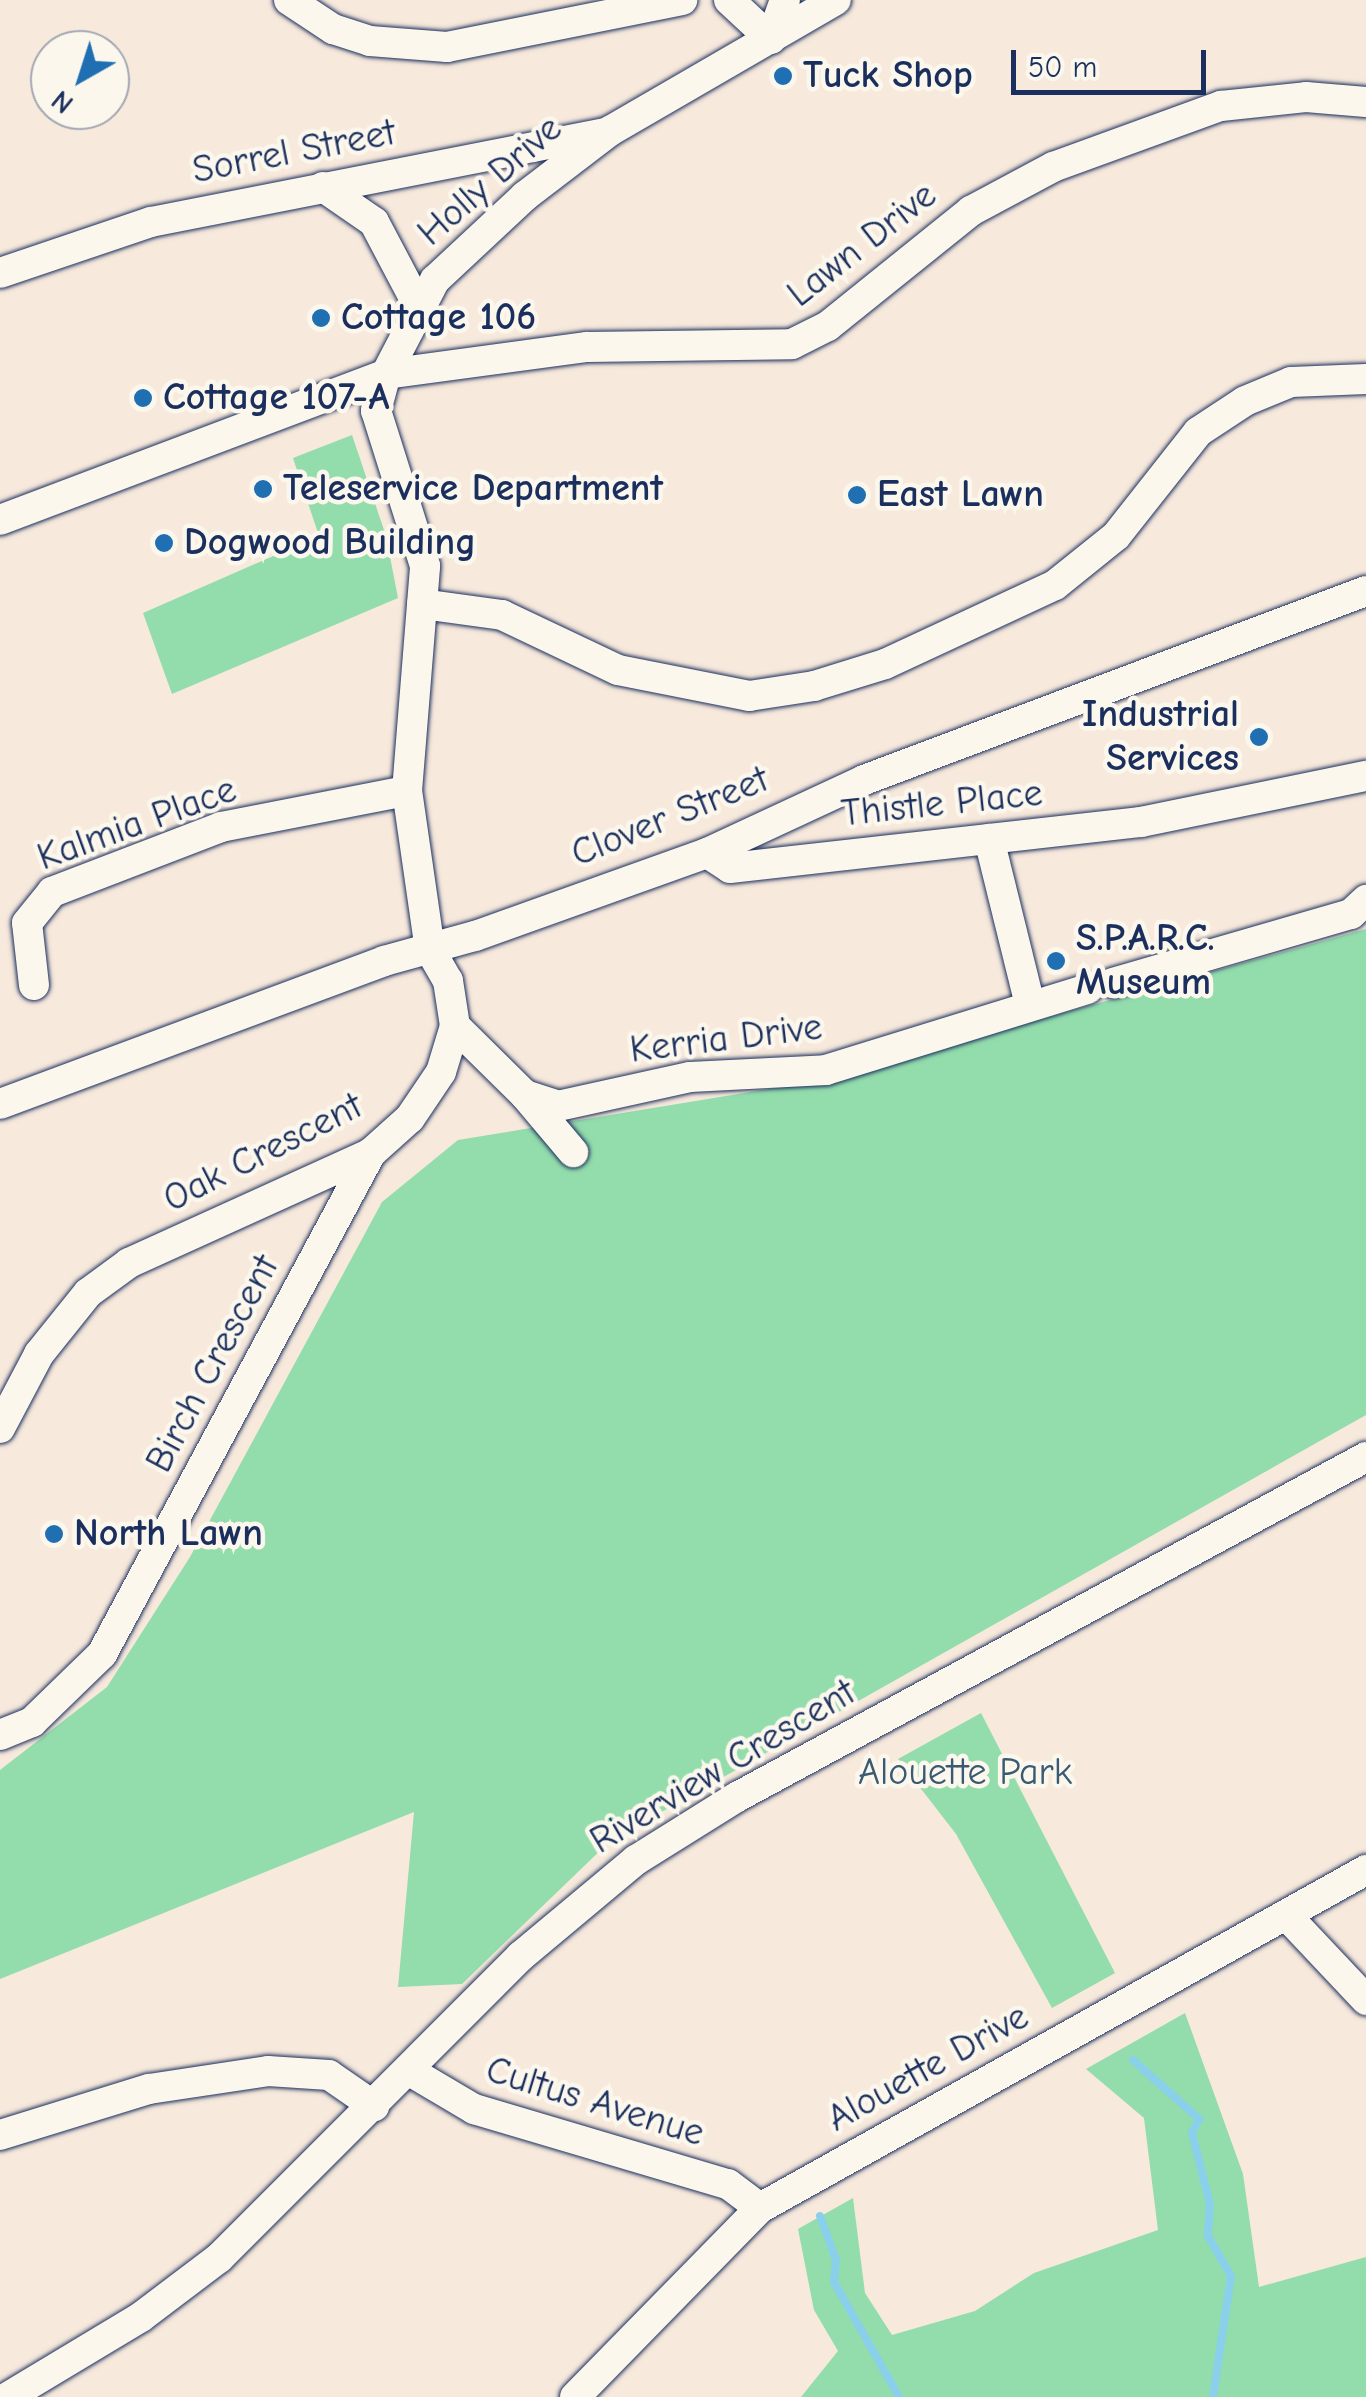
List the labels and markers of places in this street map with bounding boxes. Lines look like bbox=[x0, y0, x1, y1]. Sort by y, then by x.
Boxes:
place label: Tuck Shop bbox=[803, 53, 973, 99]
marker: Tuck Shop bbox=[772, 65, 794, 87]
place label: Cottage 106 bbox=[341, 295, 536, 341]
marker: Cottage 106 bbox=[310, 307, 332, 329]
place label: Cottage 107-A bbox=[163, 375, 389, 421]
marker: Cottage 107-A bbox=[132, 387, 154, 409]
place label: Teleservice Department bbox=[283, 466, 663, 512]
place label: East Lawn bbox=[877, 472, 1044, 518]
marker: Teleservice Department bbox=[252, 478, 274, 500]
marker: East Lawn bbox=[846, 484, 868, 506]
place label: Dogwood Building bbox=[184, 520, 476, 566]
marker: Dogwood Building bbox=[153, 532, 175, 554]
place label: Industrial Services bbox=[1082, 692, 1239, 782]
marker: Industrial Services bbox=[1248, 726, 1270, 748]
place label: S.P.A.R.C. Museum bbox=[1076, 916, 1215, 1006]
marker: S.P.A.R.C. Museum bbox=[1045, 950, 1067, 972]
place label: North Lawn bbox=[74, 1511, 263, 1557]
marker: North Lawn bbox=[43, 1523, 65, 1545]

